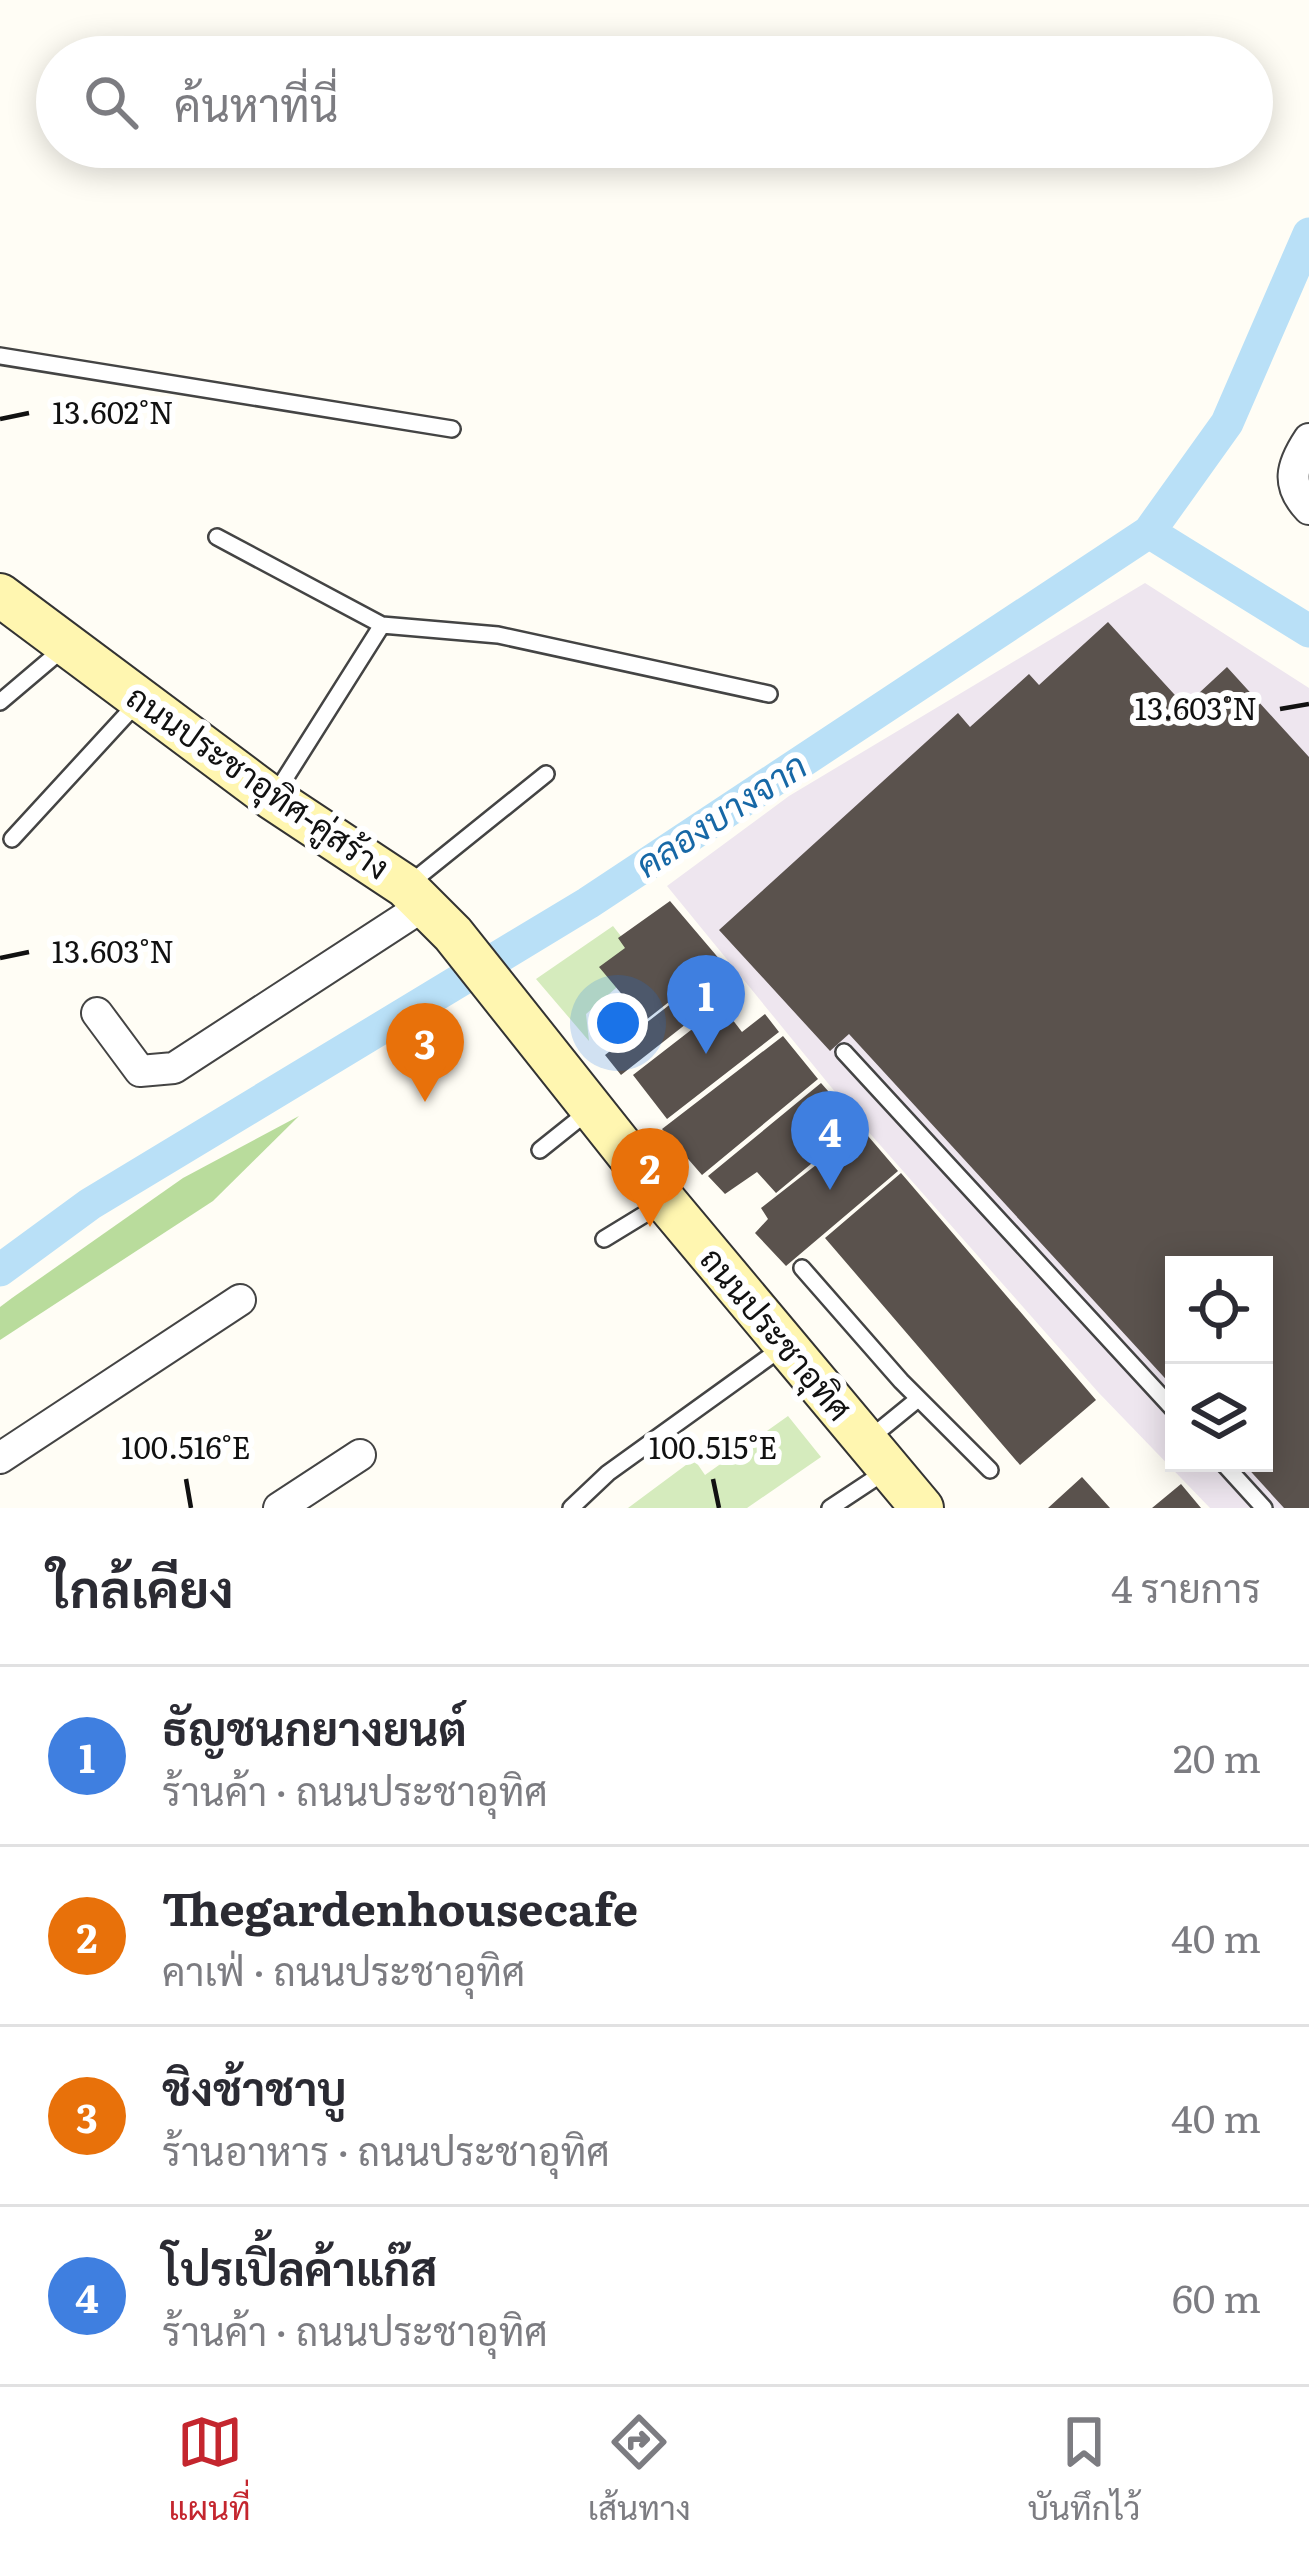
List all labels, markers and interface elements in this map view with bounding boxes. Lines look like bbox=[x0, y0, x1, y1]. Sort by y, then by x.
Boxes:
search box bbox=[36, 36, 1273, 168]
icon: search bbox=[78, 69, 144, 135]
text: ค้นหาที่นี่ bbox=[174, 69, 338, 136]
text: 13.602°N bbox=[52, 389, 174, 433]
street label: ถนนประชาอุทิศ-คู่สร้าง bbox=[117, 671, 401, 890]
text: 13.603°N bbox=[1135, 685, 1257, 729]
water label: คลองบางจาก bbox=[623, 737, 816, 888]
text: 13.603°N bbox=[52, 928, 174, 972]
pin: 1 bbox=[667, 955, 745, 1054]
your location bbox=[588, 993, 648, 1053]
pin: 3 bbox=[386, 1003, 464, 1102]
pin: 4 bbox=[791, 1091, 869, 1190]
pin: 2 bbox=[611, 1128, 689, 1227]
street label: ถนนประชาอุทิศ bbox=[690, 1235, 865, 1431]
map controls bbox=[1165, 1256, 1273, 1472]
button: locate bbox=[1165, 1256, 1273, 1364]
button: layers bbox=[1165, 1364, 1273, 1472]
text: 100.516°E bbox=[121, 1424, 251, 1468]
text: 100.515°E bbox=[649, 1424, 777, 1468]
text: ใกล้เคียง bbox=[48, 1548, 234, 1624]
text: 4 รายการ bbox=[1111, 1557, 1261, 1615]
text: ธัญชนกยางยนต์ bbox=[162, 1693, 467, 1760]
text: 1 bbox=[79, 1727, 95, 1785]
text: 20 m bbox=[1173, 1727, 1261, 1785]
text: ร้านค้า · ถนนประชาอุทิศ bbox=[162, 1760, 548, 1818]
text: Thegardenhousecafe bbox=[162, 1873, 638, 1940]
text: 2 bbox=[77, 1907, 97, 1965]
text: 40 m bbox=[1171, 1907, 1261, 1965]
text: คาเฟ่ · ถนนประชาอุทิศ bbox=[162, 1940, 525, 1998]
text: ชิงช้าชาบู bbox=[162, 2053, 347, 2120]
text: 3 bbox=[76, 2087, 98, 2145]
text: 40 m bbox=[1171, 2087, 1261, 2145]
text: ร้านอาหาร · ถนนประชาอุทิศ bbox=[162, 2120, 610, 2178]
text: โปรเปิ้ลค้าแก๊ส bbox=[162, 2233, 437, 2300]
text: 4 bbox=[75, 2267, 99, 2325]
text: 60 m bbox=[1172, 2267, 1261, 2325]
text: ร้านค้า · ถนนประชาอุทิศ bbox=[162, 2300, 548, 2358]
tab: แผนที่ bbox=[168, 2409, 251, 2530]
tab: เส้นทาง bbox=[588, 2409, 691, 2530]
tab: บันทึกไว้ bbox=[1028, 2409, 1141, 2530]

